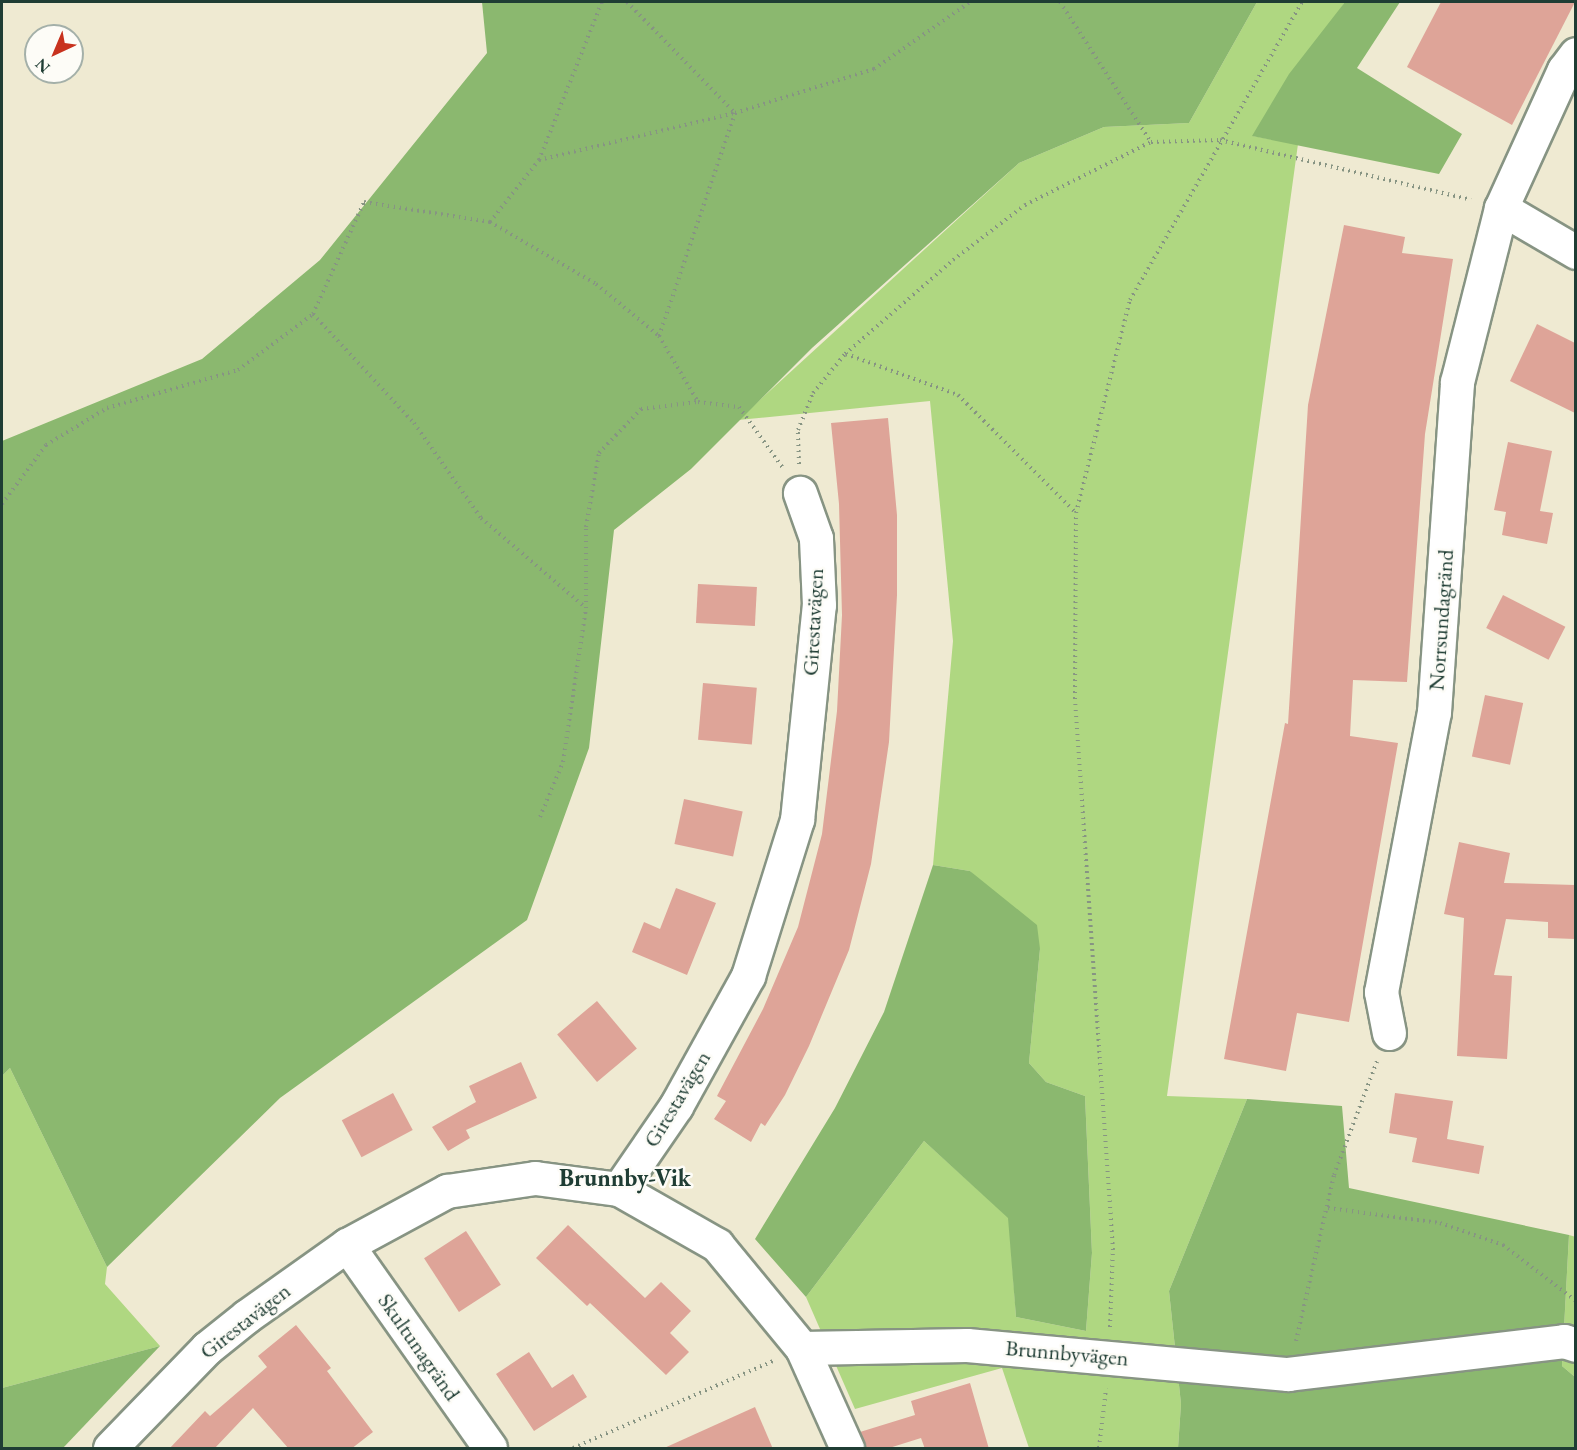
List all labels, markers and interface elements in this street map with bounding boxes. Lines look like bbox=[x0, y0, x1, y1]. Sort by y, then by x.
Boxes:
north arrow bbox=[24, 24, 84, 84]
text: N bbox=[31, 54, 54, 78]
street label: Norrsundagränd bbox=[1423, 548, 1459, 692]
street label: Girestavägen bbox=[797, 568, 829, 676]
street label: Girestavägen bbox=[638, 1046, 716, 1152]
district label: Brunnby-Vik bbox=[559, 1164, 691, 1192]
street label: Girestavägen bbox=[194, 1277, 296, 1365]
street label: Skultunagränd bbox=[372, 1288, 466, 1406]
street label: Brunnbyvägen bbox=[1004, 1334, 1130, 1372]

